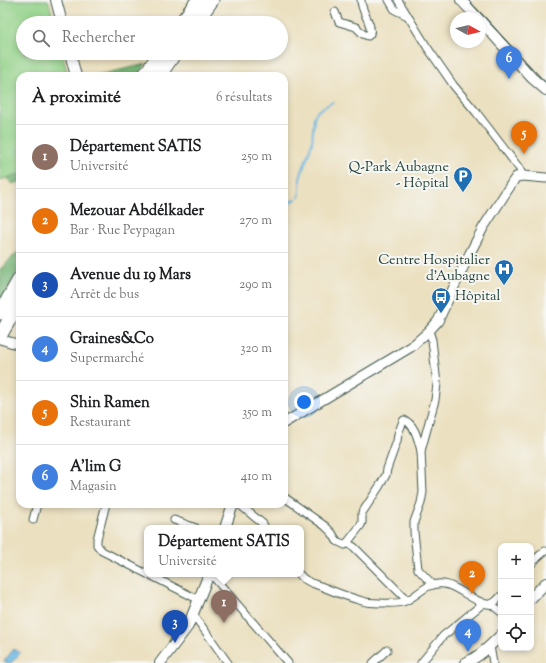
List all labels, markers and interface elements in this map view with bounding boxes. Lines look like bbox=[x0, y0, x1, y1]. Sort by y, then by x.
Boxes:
north arrow bbox=[450, 12, 486, 48]
search box bbox=[16, 16, 288, 60]
icon: search bbox=[30, 27, 52, 49]
text: Rechercher bbox=[62, 28, 135, 49]
pin: 6 bbox=[496, 46, 522, 79]
text: À proximité bbox=[32, 86, 121, 110]
text: 6 résultats bbox=[216, 89, 272, 107]
pin: 5 bbox=[511, 121, 537, 154]
text: Département SATIS bbox=[70, 137, 202, 158]
text: 1 bbox=[43, 148, 47, 166]
text: 250 m bbox=[241, 148, 272, 166]
text: Université bbox=[70, 158, 129, 176]
place label: Q-Park Aubagne - Hôpital bbox=[349, 158, 449, 194]
parking icon: Q-Park Aubagne - Hôpital bbox=[452, 165, 474, 193]
text: Mezouar Abdélkader bbox=[70, 201, 204, 222]
text: 2 bbox=[42, 212, 48, 230]
text: 270 m bbox=[239, 212, 272, 230]
text: Bar · Rue Peypagan bbox=[70, 222, 175, 240]
place label: Centre Hospitalier d'Aubagne bbox=[378, 251, 491, 287]
hospital icon: Centre Hospitalier d'Aubagne bbox=[493, 258, 515, 286]
text: Avenue du 19 Mars bbox=[70, 265, 191, 286]
text: 3 bbox=[42, 276, 48, 294]
text: 290 m bbox=[239, 276, 272, 294]
text: Arrêt de bus bbox=[70, 286, 139, 304]
bus stop icon: Hôpital bbox=[430, 286, 452, 314]
place label: Hôpital bbox=[455, 287, 501, 307]
text: Graines&Co bbox=[70, 329, 154, 350]
text: 4 bbox=[42, 340, 48, 358]
text: 320 m bbox=[240, 340, 272, 358]
text: Supermarché bbox=[70, 350, 144, 368]
your location bbox=[294, 392, 314, 412]
text: Shin Ramen bbox=[70, 393, 150, 414]
text: 5 bbox=[43, 404, 47, 422]
text: 350 m bbox=[242, 404, 272, 422]
text: Restaurant bbox=[70, 414, 131, 432]
text: A'lim G bbox=[70, 457, 121, 478]
text: 6 bbox=[42, 468, 48, 486]
text: 410 m bbox=[241, 468, 272, 486]
text: Magasin bbox=[70, 478, 117, 496]
popup bbox=[144, 525, 304, 577]
text: Département SATIS bbox=[158, 532, 290, 553]
map controls bbox=[498, 543, 534, 651]
button: + bbox=[498, 543, 534, 579]
text: Université bbox=[158, 553, 217, 571]
pin: 2 bbox=[459, 561, 485, 594]
button: − bbox=[498, 579, 534, 615]
pin: 1 bbox=[211, 590, 237, 623]
pin: 3 bbox=[162, 610, 188, 643]
button: locate bbox=[498, 615, 534, 651]
pin: 4 bbox=[455, 619, 481, 652]

